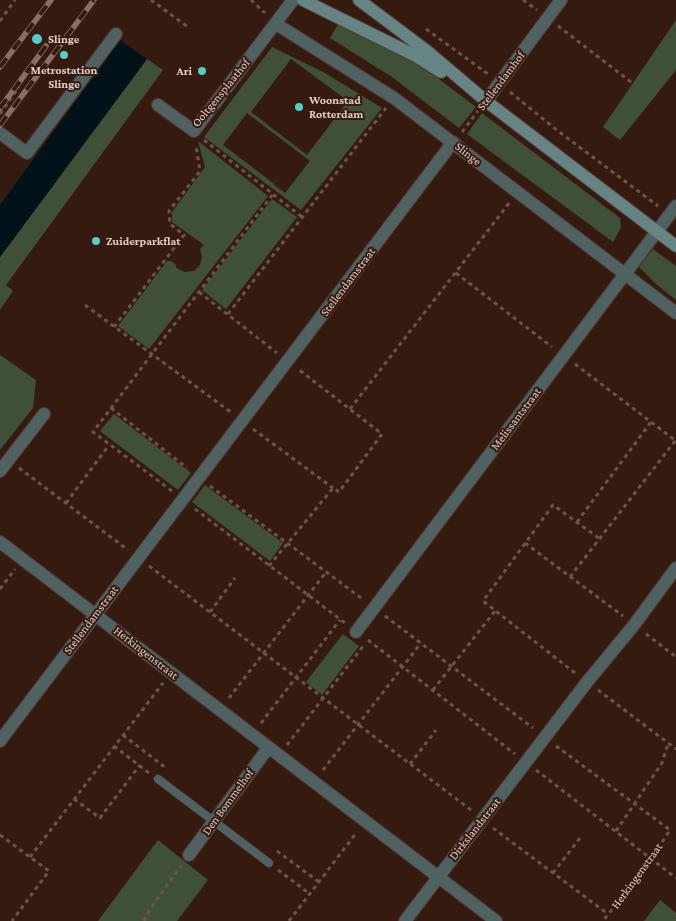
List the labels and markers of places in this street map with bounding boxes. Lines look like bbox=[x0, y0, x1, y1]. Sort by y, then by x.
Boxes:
marker: Slinge bbox=[30, 32, 44, 46]
place label: Slinge bbox=[48, 32, 79, 46]
marker: Metrostation Slinge bbox=[58, 49, 70, 61]
place label: Metrostation Slinge bbox=[30, 63, 98, 91]
place label: Ari bbox=[177, 64, 192, 78]
marker: Ari bbox=[196, 65, 208, 77]
place label: Woonstad Rotterdam bbox=[309, 93, 364, 121]
marker: Woonstad Rotterdam bbox=[293, 101, 305, 113]
place label: Zuiderparkflat bbox=[106, 234, 181, 248]
marker: Zuiderparkflat bbox=[90, 235, 102, 247]

